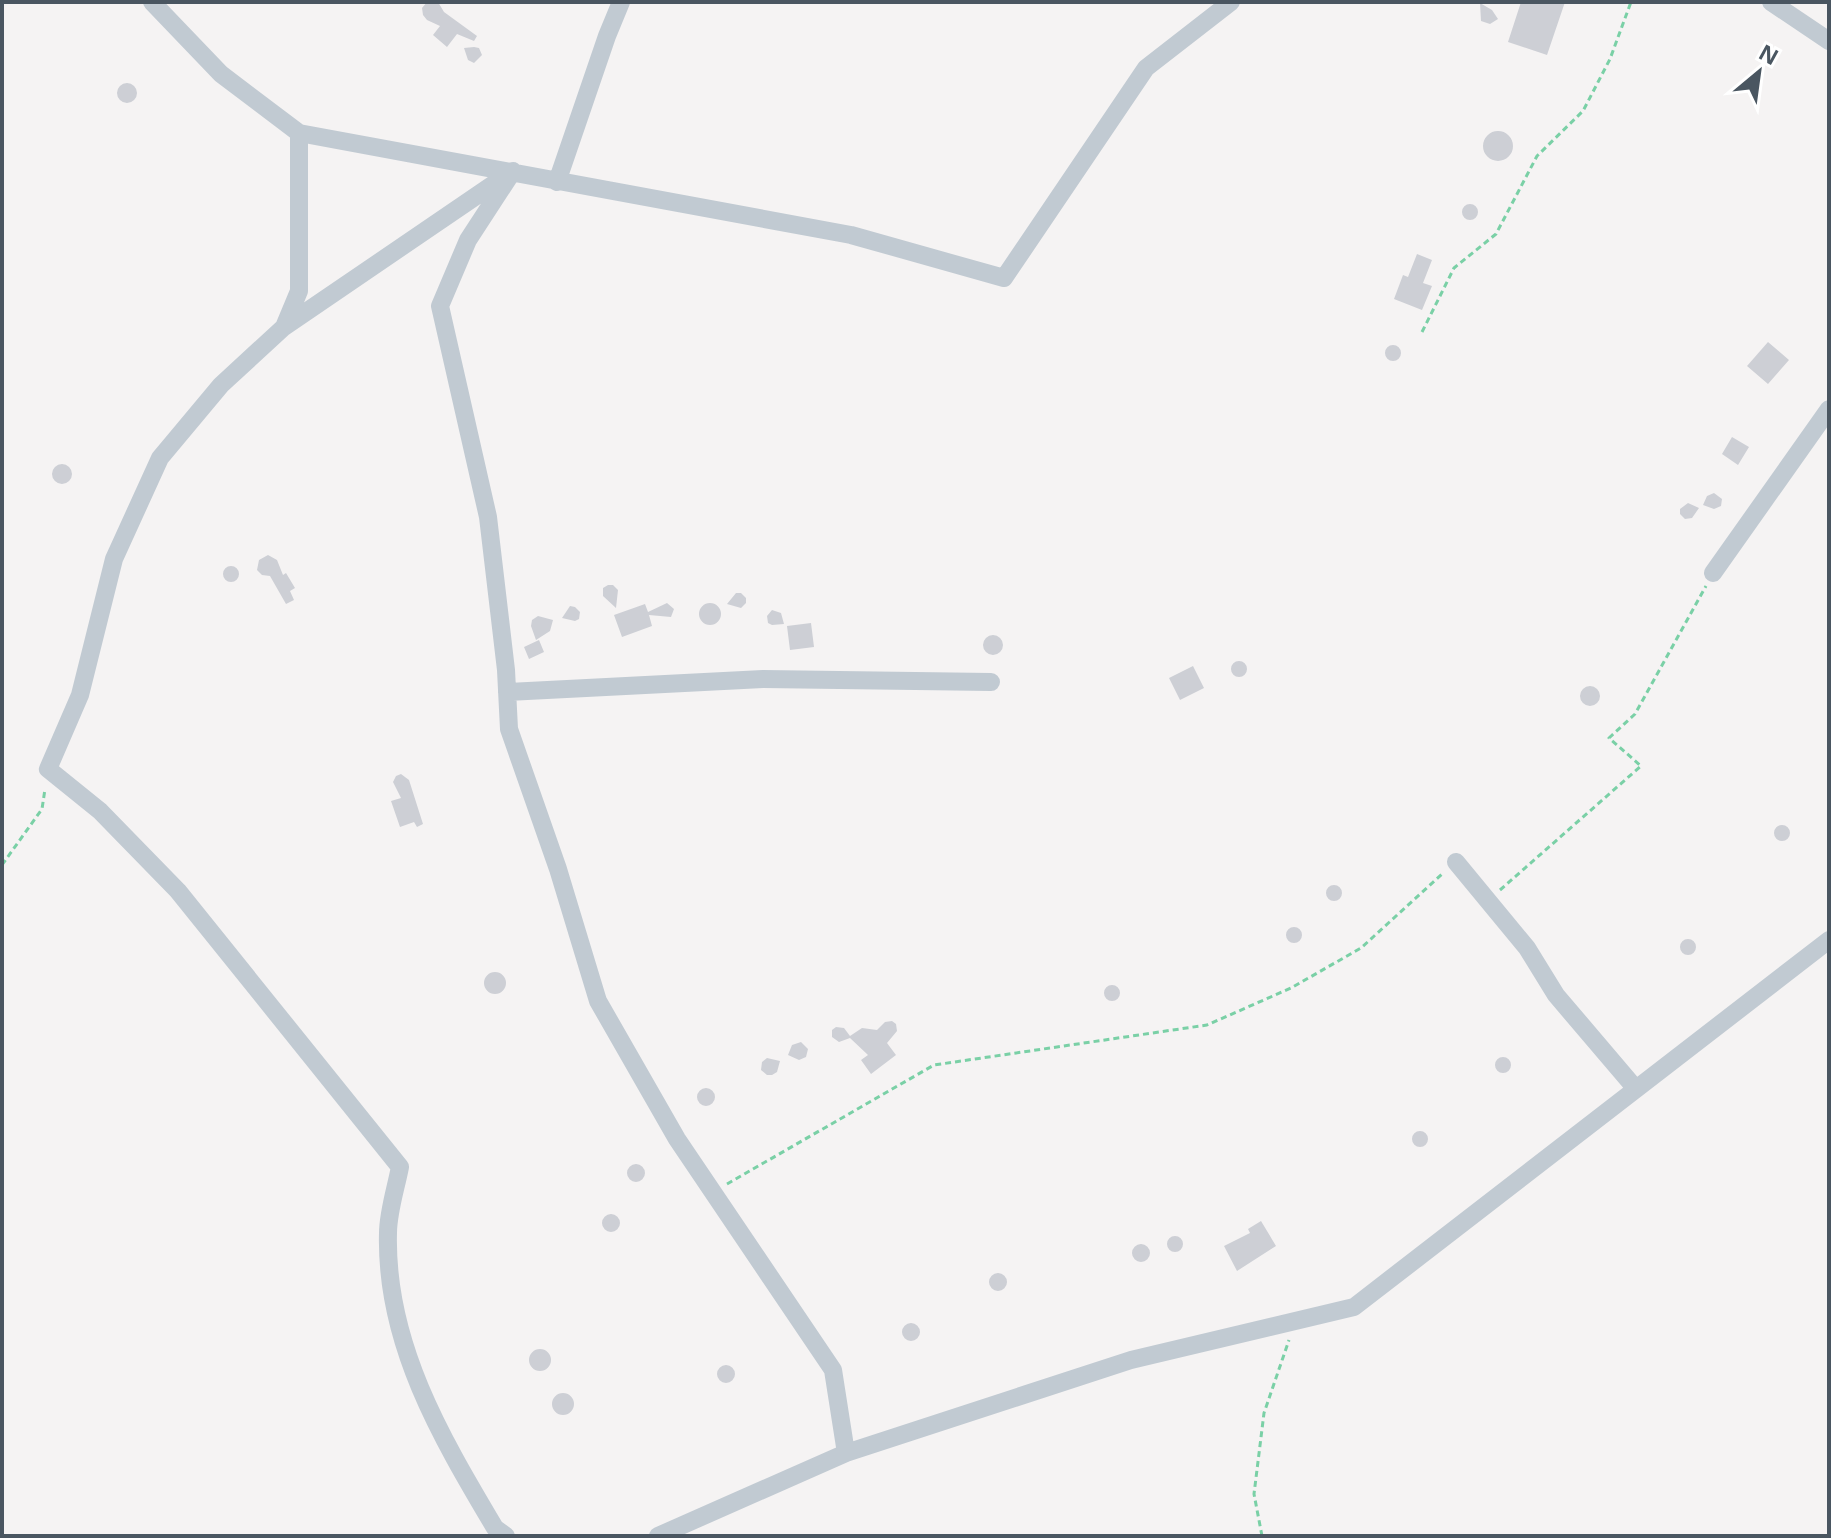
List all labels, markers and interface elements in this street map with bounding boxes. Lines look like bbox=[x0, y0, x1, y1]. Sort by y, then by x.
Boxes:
north arrow bbox=[1719, 32, 1799, 112]
text: N bbox=[1754, 36, 1784, 71]

